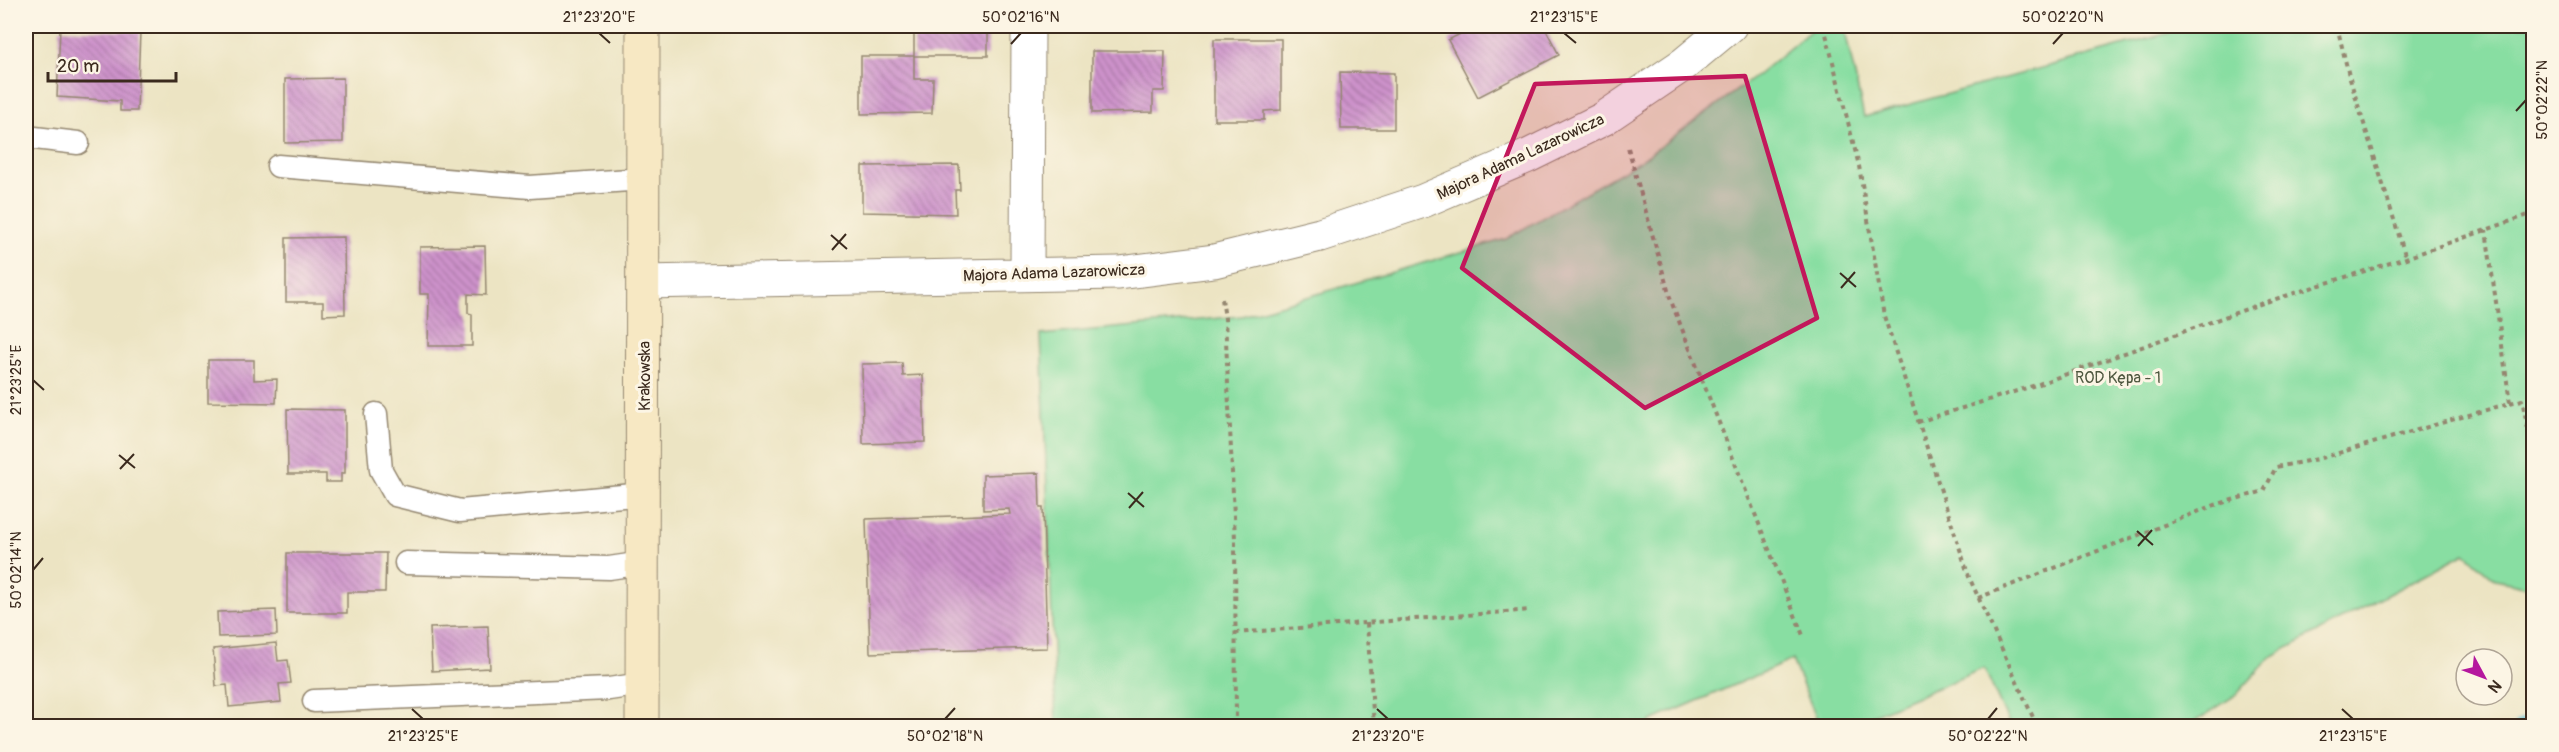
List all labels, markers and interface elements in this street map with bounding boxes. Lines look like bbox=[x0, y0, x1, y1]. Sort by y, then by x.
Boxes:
text: 21°23'20"E bbox=[563, 8, 636, 27]
text: 50°02'16"N bbox=[982, 8, 1060, 27]
text: 21°23'15"E bbox=[1530, 8, 1598, 27]
text: 50°02'20"N bbox=[2022, 8, 2104, 27]
scale bar bbox=[48, 45, 176, 83]
text: 20 m bbox=[57, 55, 99, 78]
text: 50°02'22"N bbox=[2533, 60, 2552, 140]
street label: Majora Adama Lazarowicza bbox=[1434, 109, 1607, 204]
street label: Majora Adama Lazarowicza bbox=[963, 260, 1145, 286]
street label: Krakowska bbox=[635, 341, 655, 411]
text: 21°23'25"E bbox=[7, 345, 26, 415]
park label: ROD Kępa - 1 bbox=[2075, 368, 2161, 388]
text: 50°02'14"N bbox=[7, 531, 26, 609]
north arrow bbox=[2454, 647, 2514, 707]
text: N bbox=[2483, 676, 2506, 697]
text: 21°23'25"E bbox=[388, 727, 458, 746]
text: 50°02'18"N bbox=[907, 727, 983, 746]
text: 21°23'20"E bbox=[1352, 727, 1425, 746]
text: 50°02'22"N bbox=[1948, 727, 2028, 746]
text: 21°23'15"E bbox=[2319, 727, 2387, 746]

